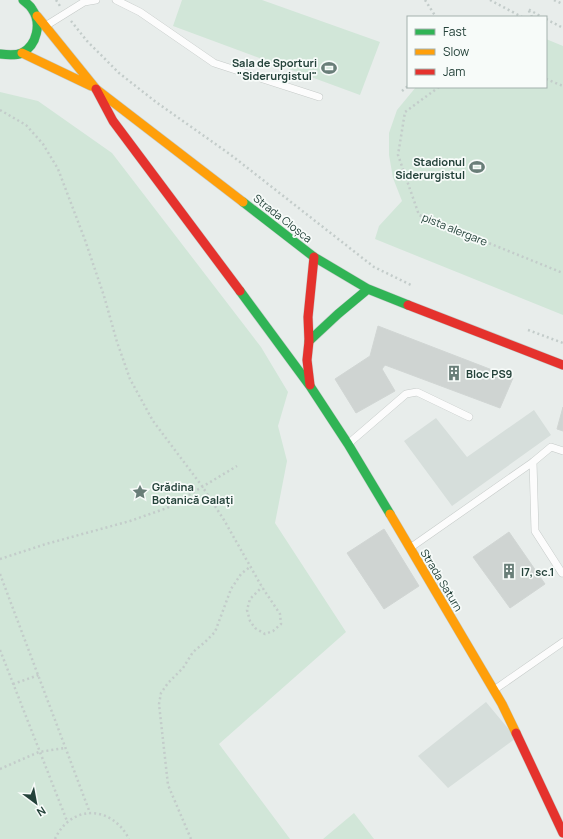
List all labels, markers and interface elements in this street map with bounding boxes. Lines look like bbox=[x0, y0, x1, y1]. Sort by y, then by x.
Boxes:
legend bbox=[407, 16, 547, 88]
text: Fast bbox=[443, 23, 467, 40]
text: Slow bbox=[443, 43, 469, 60]
place label: Sala de Sporturi "Siderurgistul" bbox=[232, 55, 317, 83]
sports icon: Sala de Sporturi "Siderurgistul" bbox=[320, 59, 338, 77]
text: Jam bbox=[443, 63, 465, 80]
place label: Stadionul Siderurgistul bbox=[395, 154, 465, 182]
sports icon: Stadionul Siderurgistul bbox=[468, 158, 486, 176]
street label: Strada Cloșca bbox=[251, 190, 315, 246]
street label: pista alergare bbox=[420, 209, 490, 249]
building icon: Bloc PS9 bbox=[445, 364, 463, 382]
place label: Bloc PS9 bbox=[466, 366, 513, 381]
place label: Grădina Botanică Galați bbox=[152, 479, 233, 508]
place icon: Grădina Botanică Galați bbox=[131, 483, 149, 501]
street label: Strada Saturn bbox=[417, 546, 467, 614]
building icon: I7, sc.1 bbox=[500, 562, 518, 580]
place label: I7, sc.1 bbox=[521, 564, 554, 579]
north arrow bbox=[16, 783, 56, 823]
text: N bbox=[34, 803, 49, 820]

